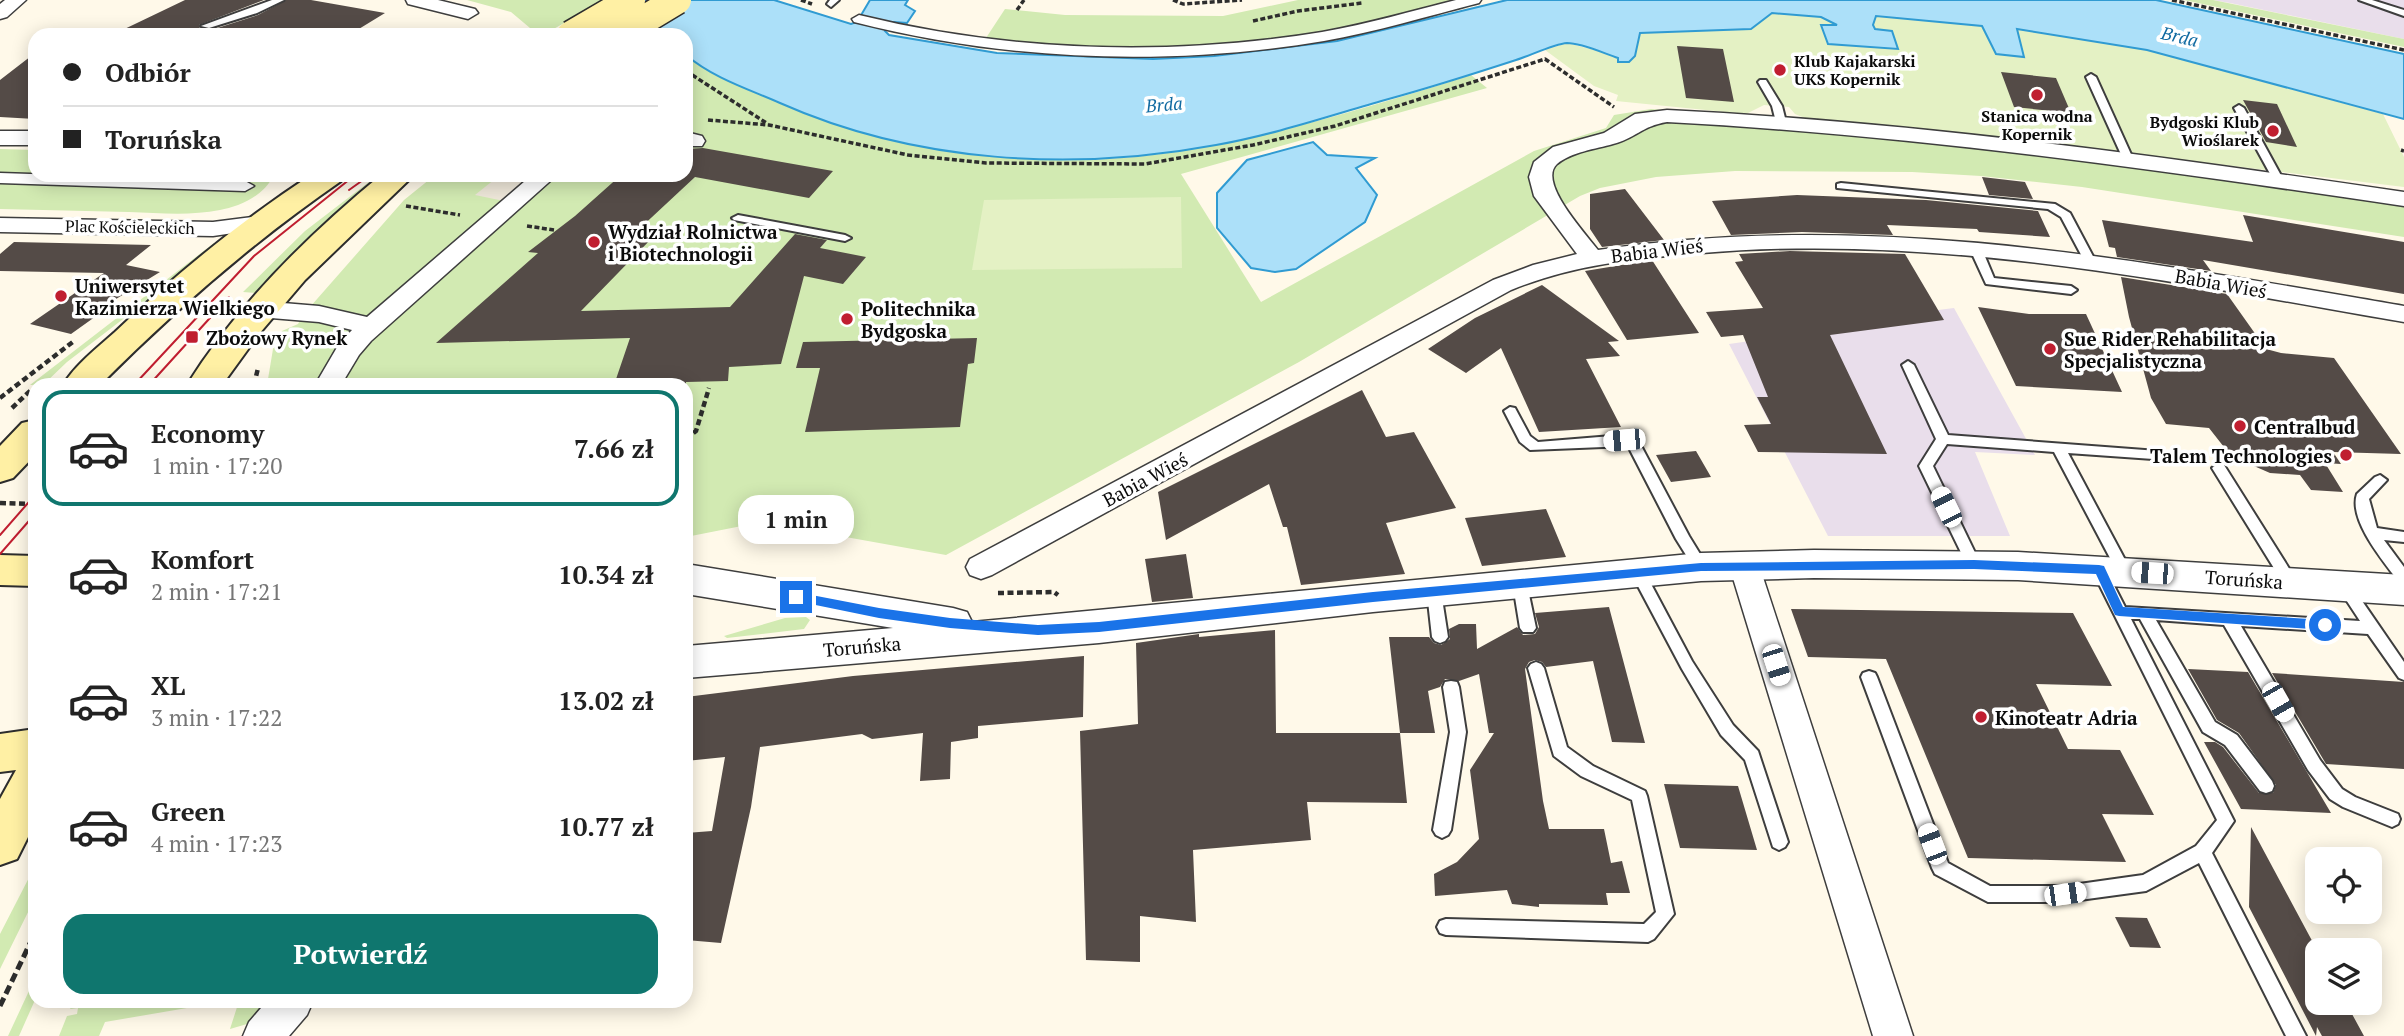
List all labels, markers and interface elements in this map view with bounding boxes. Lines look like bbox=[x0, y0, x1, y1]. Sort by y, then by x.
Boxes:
water label: Brda bbox=[2158, 20, 2201, 52]
place label: Klub Kajakarski UKS Kopernik bbox=[1794, 50, 1916, 90]
text: Odbiór bbox=[105, 55, 191, 89]
marker: Klub Kajakarski UKS Kopernik bbox=[1772, 62, 1788, 78]
marker: Stanica wodna Kopernik bbox=[2029, 87, 2045, 103]
water label: Brda bbox=[1143, 90, 1184, 118]
place label: Stanica wodna Kopernik bbox=[1981, 105, 2093, 145]
place label: Bydgoski Klub Wioślarek bbox=[2150, 111, 2260, 151]
text: Toruńska bbox=[105, 122, 222, 156]
marker: Bydgoski Klub Wioślarek bbox=[2265, 123, 2281, 139]
street label: Plac Kościeleckich bbox=[65, 215, 196, 239]
place label: Wydział Rolnictwa i Biotechnologii bbox=[608, 219, 778, 266]
street label: Babia Wieś bbox=[1609, 232, 1705, 268]
marker: Wydział Rolnictwa i Biotechnologii bbox=[586, 234, 602, 250]
street label: Babia Wieś bbox=[2173, 263, 2269, 303]
place label: Uniwersytet Kazimierza Wielkiego bbox=[75, 273, 275, 320]
marker: Uniwersytet Kazimierza Wielkiego bbox=[53, 288, 69, 304]
place label: Politechnika Bydgoska bbox=[861, 296, 976, 343]
marker: Politechnika Bydgoska bbox=[839, 311, 855, 327]
place label: Zbożowy Rynek bbox=[206, 325, 348, 350]
place label: Sue Rider Rehabilitacja Specjalistyczna bbox=[2064, 326, 2276, 373]
marker: Zbożowy Rynek bbox=[184, 329, 200, 345]
marker: Sue Rider Rehabilitacja Specjalistyczna bbox=[2042, 341, 2058, 357]
place label: Centralbud bbox=[2254, 414, 2356, 439]
text: Economy bbox=[151, 416, 264, 450]
icon: car bbox=[67, 417, 130, 480]
marker: Centralbud bbox=[2232, 418, 2248, 434]
car bbox=[1603, 428, 1646, 452]
text: 7.66 zł bbox=[574, 431, 654, 465]
place label: Talem Technologies bbox=[2150, 443, 2332, 468]
street label: Babia Wieś bbox=[1098, 446, 1192, 512]
marker: Talem Technologies bbox=[2338, 447, 2354, 463]
text: 1 min · 17:20 bbox=[151, 450, 283, 481]
car bbox=[1928, 484, 1965, 530]
callout: 1 min bbox=[738, 496, 854, 544]
text: 1 min bbox=[765, 504, 827, 535]
text: Komfort bbox=[151, 542, 254, 576]
icon: car bbox=[67, 543, 130, 606]
text: 10.34 zł bbox=[558, 557, 654, 591]
car bbox=[2131, 561, 2174, 585]
street label: Toruńska bbox=[2204, 564, 2284, 594]
text: 2 min · 17:21 bbox=[151, 576, 283, 607]
route end bbox=[780, 581, 812, 613]
route start bbox=[2309, 609, 2341, 641]
street label: Toruńska bbox=[822, 630, 902, 662]
car bbox=[1760, 642, 1793, 688]
text: XL bbox=[151, 668, 185, 702]
icon: car bbox=[67, 669, 130, 732]
car bbox=[2259, 679, 2298, 725]
text: 13.02 zł bbox=[558, 683, 654, 717]
text: 3 min · 17:22 bbox=[151, 702, 283, 733]
place label: Kinoteatr Adria bbox=[1995, 705, 2138, 730]
marker: Kinoteatr Adria bbox=[1973, 709, 1989, 725]
text: Green bbox=[151, 794, 225, 828]
icon: car bbox=[67, 795, 130, 858]
text: 10.77 zł bbox=[558, 809, 654, 843]
car bbox=[1915, 821, 1950, 867]
text: 4 min · 17:23 bbox=[151, 828, 283, 859]
map controls bbox=[2305, 847, 2382, 1015]
button: locate bbox=[2305, 847, 2382, 924]
car bbox=[2043, 881, 2088, 907]
button: Potwierdź bbox=[63, 914, 658, 994]
button: layers bbox=[2305, 938, 2382, 1015]

